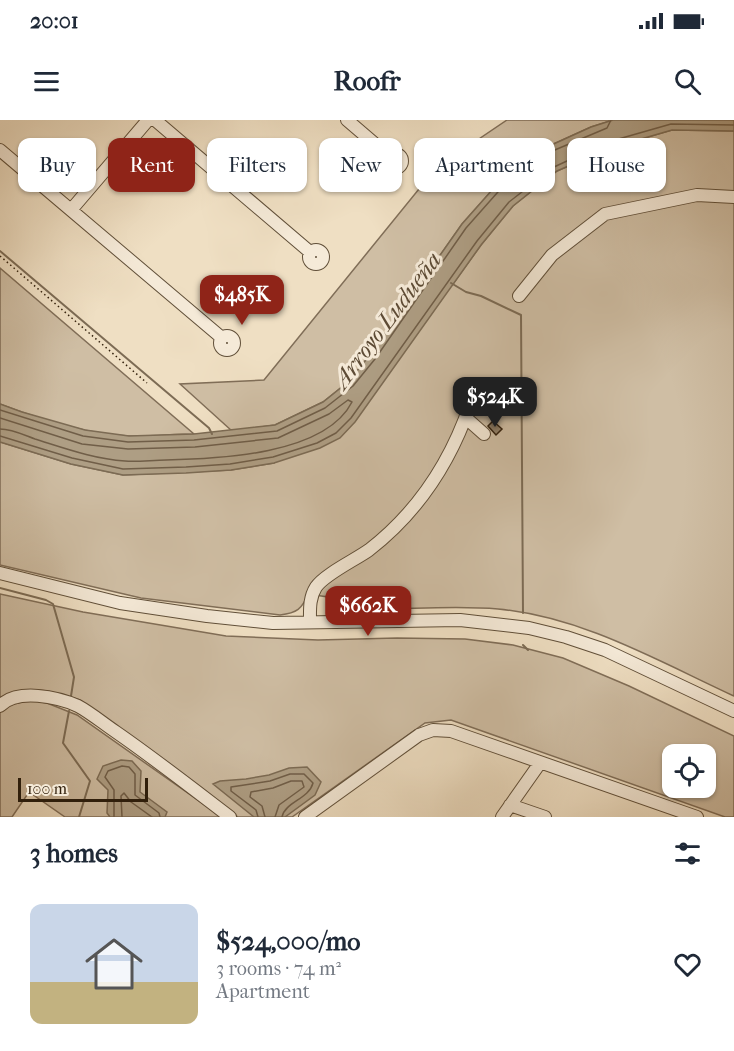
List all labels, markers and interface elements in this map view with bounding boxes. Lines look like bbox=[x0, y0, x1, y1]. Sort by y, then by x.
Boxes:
text: 20:01 bbox=[30, 8, 79, 34]
icon: menu bbox=[30, 65, 63, 98]
text: Roofr bbox=[334, 65, 400, 97]
icon: search bbox=[671, 65, 704, 98]
chip: Buy bbox=[18, 138, 96, 192]
chip: Rent bbox=[108, 138, 195, 192]
chip: Filters bbox=[207, 138, 307, 192]
chip: New bbox=[319, 138, 402, 192]
chip: Apartment bbox=[414, 138, 555, 192]
chip: House bbox=[567, 138, 666, 192]
water label: Arroyo Ludueña bbox=[325, 247, 447, 396]
pin: $485K bbox=[200, 275, 284, 326]
text: $485K bbox=[214, 283, 270, 306]
pin: $524K bbox=[453, 377, 537, 428]
text: $524K bbox=[467, 385, 523, 408]
pin: $662K bbox=[326, 586, 410, 637]
text: $662K bbox=[339, 594, 397, 617]
map controls bbox=[662, 744, 716, 798]
button: locate bbox=[662, 744, 716, 798]
scale bar bbox=[18, 775, 148, 802]
text: 100 m bbox=[27, 779, 67, 798]
icon: filters bbox=[671, 837, 704, 870]
text: 3 homes bbox=[30, 838, 118, 869]
text: $524,000/mo bbox=[216, 926, 360, 957]
icon: home bbox=[78, 928, 150, 1000]
icon: heart bbox=[671, 948, 704, 981]
text: 3 rooms · 74 m² bbox=[216, 957, 341, 980]
text: Apartment bbox=[216, 980, 310, 1003]

